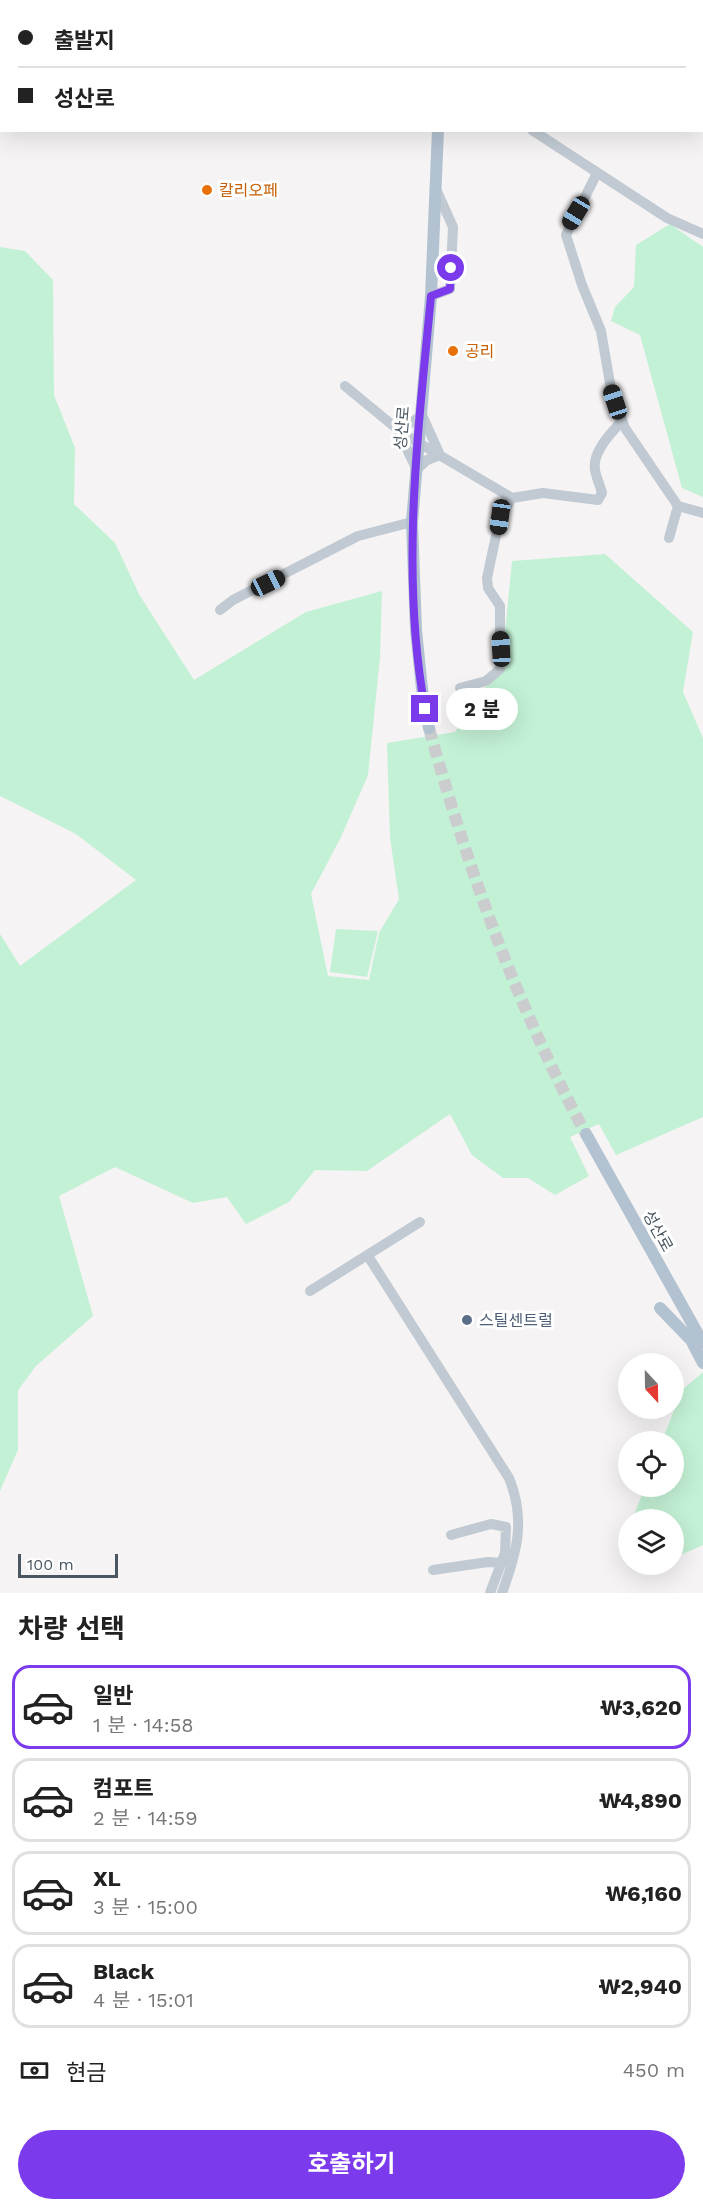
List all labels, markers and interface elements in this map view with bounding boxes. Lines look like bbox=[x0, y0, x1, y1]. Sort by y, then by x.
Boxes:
text: 출발지 bbox=[54, 28, 115, 53]
text: 성산로 bbox=[54, 86, 115, 111]
place label: 칼리오페 bbox=[219, 181, 278, 200]
marker: 칼리오페 bbox=[200, 183, 214, 197]
car bbox=[559, 193, 593, 233]
route start bbox=[437, 254, 464, 281]
place label: 공리 bbox=[465, 342, 494, 361]
marker: 공리 bbox=[446, 344, 460, 358]
car bbox=[601, 382, 629, 422]
street label: 성산로 bbox=[391, 405, 413, 451]
car bbox=[489, 498, 511, 536]
car bbox=[248, 567, 288, 599]
car bbox=[491, 631, 511, 667]
callout: 2 분 bbox=[446, 688, 518, 730]
route end bbox=[411, 695, 438, 722]
text: 2 분 bbox=[464, 697, 500, 721]
street label: 성산로 bbox=[639, 1207, 677, 1255]
place label: 스틸센트럴 bbox=[479, 1311, 553, 1330]
marker: 스틸센트럴 bbox=[460, 1313, 474, 1327]
north arrow bbox=[618, 1353, 684, 1419]
map controls bbox=[618, 1353, 684, 1575]
button: locate bbox=[618, 1431, 684, 1497]
button: layers bbox=[618, 1509, 684, 1575]
scale bar bbox=[18, 1551, 118, 1578]
text: 100 m bbox=[27, 1555, 74, 1574]
text: 차량 선택 bbox=[18, 1613, 125, 1645]
icon: car bbox=[21, 1680, 75, 1734]
text: 일반 bbox=[93, 1683, 133, 1708]
text: ₩3,620 bbox=[600, 1695, 682, 1720]
text: 1 분 · 14:58 bbox=[93, 1713, 194, 1737]
icon: car bbox=[21, 1773, 75, 1827]
text: 컴포트 bbox=[93, 1776, 154, 1801]
text: ₩4,890 bbox=[599, 1788, 682, 1813]
text: 2 분 · 14:59 bbox=[93, 1806, 198, 1830]
icon: car bbox=[21, 1866, 75, 1920]
text: XL bbox=[93, 1866, 121, 1891]
text: ₩6,160 bbox=[605, 1881, 682, 1906]
text: 3 분 · 15:00 bbox=[93, 1895, 198, 1919]
icon: car bbox=[21, 1959, 75, 2013]
text: Black bbox=[93, 1959, 154, 1984]
text: ₩2,940 bbox=[599, 1974, 682, 1999]
text: 4 분 · 15:01 bbox=[93, 1988, 194, 2012]
icon: cash bbox=[18, 2054, 51, 2087]
text: 450 m bbox=[623, 2058, 685, 2082]
text: 현금 bbox=[66, 2060, 106, 2085]
button: 호출하기 bbox=[18, 2130, 685, 2199]

